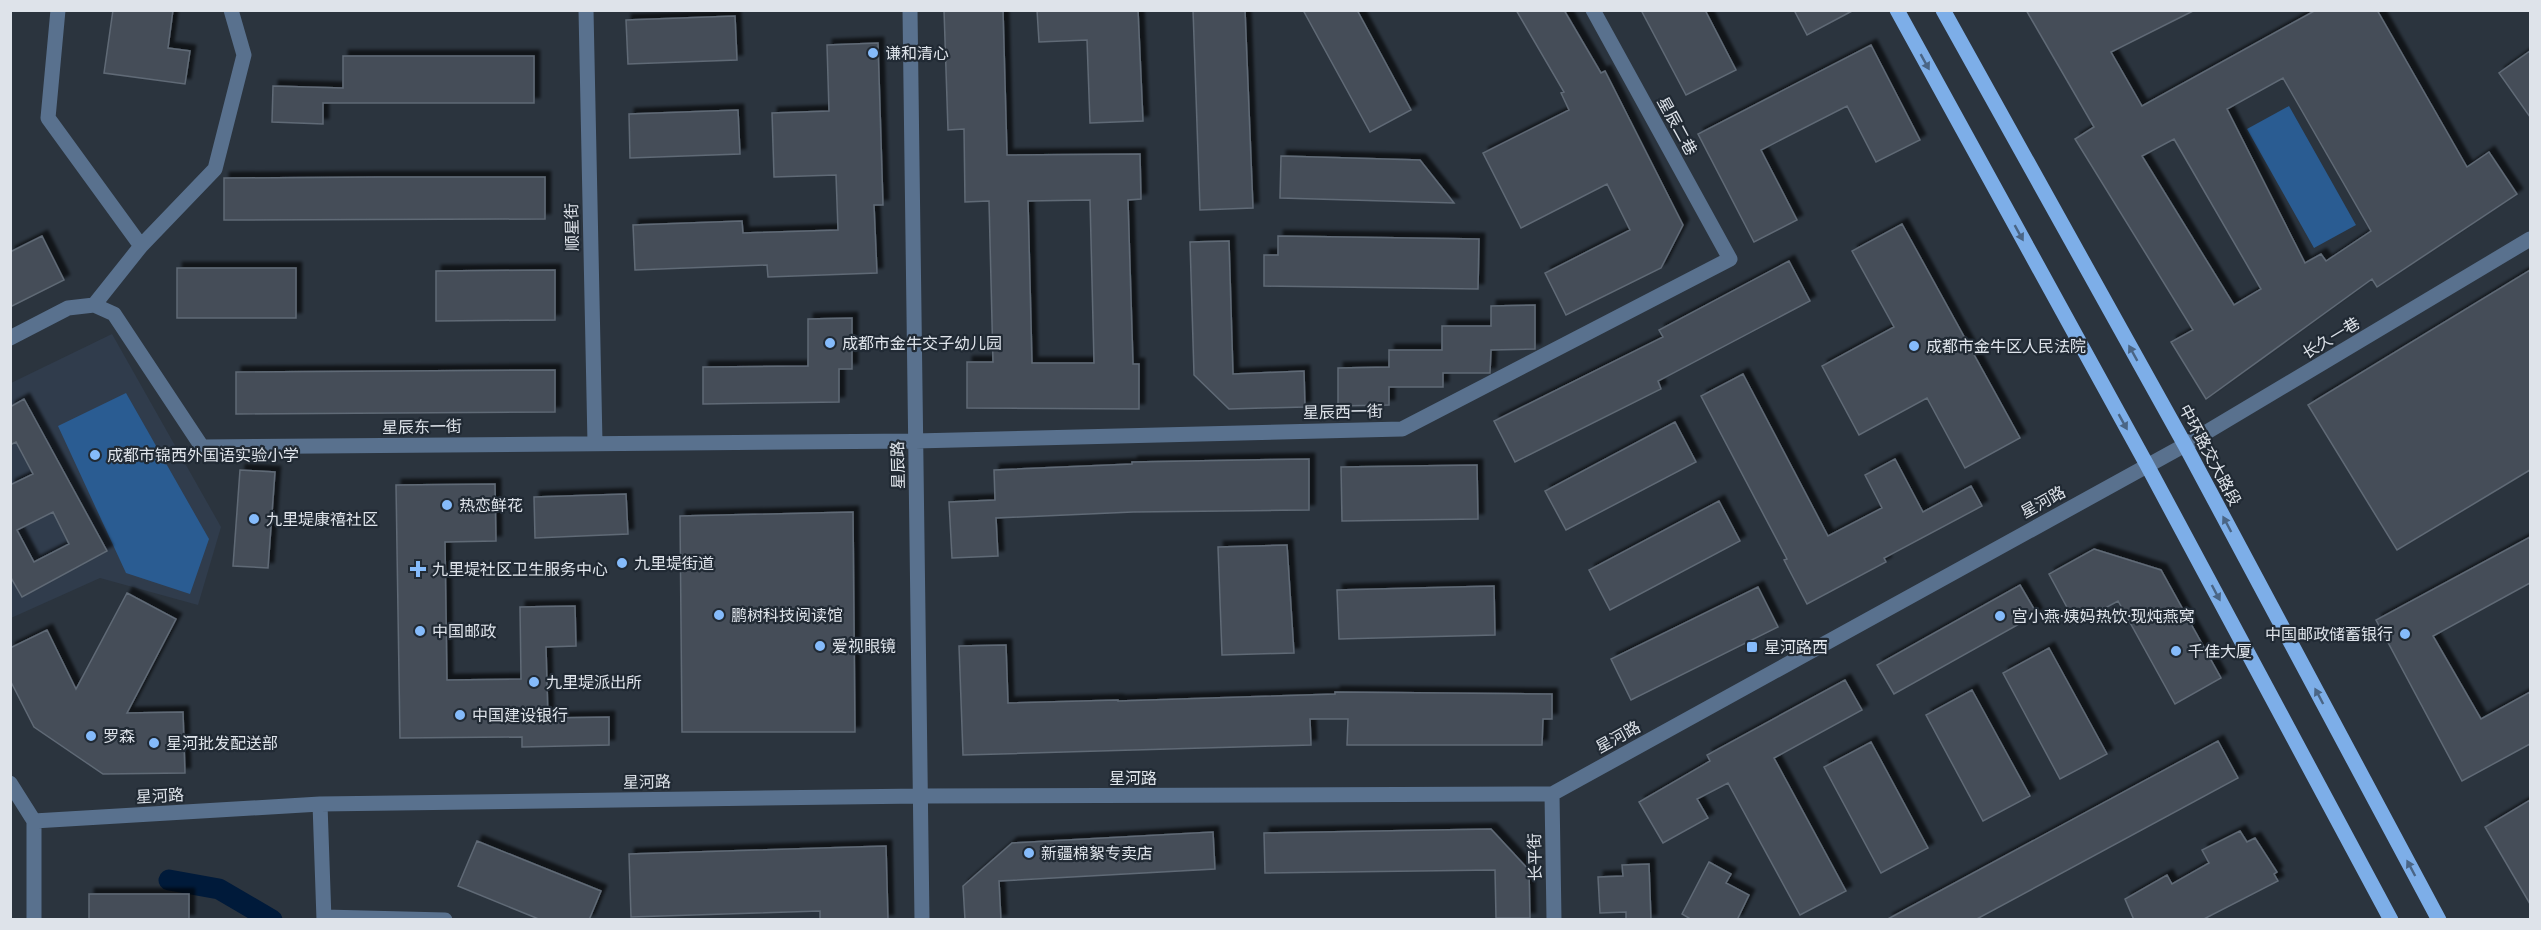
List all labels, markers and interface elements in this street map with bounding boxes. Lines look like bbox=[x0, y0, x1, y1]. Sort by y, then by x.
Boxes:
place label: 谦和清心 bbox=[885, 42, 949, 65]
marker: 谦和清心 bbox=[866, 46, 880, 60]
one-way arrow bbox=[1920, 54, 1930, 71]
street label: 星辰二巷 bbox=[1651, 92, 1703, 160]
street label: 顺星街 bbox=[560, 203, 584, 251]
one-way arrow bbox=[2014, 224, 2024, 241]
street label: 长久一巷 bbox=[2298, 312, 2364, 364]
place label: 成都市金牛交子幼儿园 bbox=[842, 332, 1002, 355]
place label: 成都市金牛区人民法院 bbox=[1926, 335, 2086, 358]
marker: 成都市金牛交子幼儿园 bbox=[823, 336, 837, 350]
marker: 成都市金牛区人民法院 bbox=[1907, 339, 1921, 353]
one-way arrow bbox=[2128, 344, 2138, 361]
street label: 星辰西一街 bbox=[1303, 400, 1383, 424]
street label: 中环路交大路段 bbox=[2174, 400, 2246, 510]
one-way arrow bbox=[2118, 413, 2128, 430]
street label: 星辰东一街 bbox=[382, 415, 462, 439]
street label: 星辰路 bbox=[886, 441, 910, 489]
place label: 成都市锦西外国语实验小学 bbox=[107, 444, 299, 467]
marker: 成都市锦西外国语实验小学 bbox=[88, 448, 102, 462]
street label: 星河路 bbox=[2016, 480, 2070, 524]
place label: 热恋鲜花 bbox=[459, 494, 523, 517]
marker: 热恋鲜花 bbox=[440, 498, 454, 512]
place label: 九里堤康禧社区 bbox=[266, 508, 378, 531]
marker: 九里堤康禧社区 bbox=[247, 512, 261, 526]
one-way arrow bbox=[2222, 515, 2232, 532]
place label: 九里堤街道 bbox=[634, 552, 714, 575]
marker: 九里堤街道 bbox=[615, 556, 629, 570]
place label: 九里堤社区卫生服务中心 bbox=[432, 558, 608, 581]
marker: 九里堤社区卫生服务中心 bbox=[409, 560, 427, 578]
one-way arrow bbox=[2211, 585, 2221, 602]
place label: 鹏树科技阅读馆 bbox=[731, 604, 843, 627]
place label: 宫小燕·姨妈热饮·现炖燕窝 bbox=[2012, 605, 2195, 628]
marker: 鹏树科技阅读馆 bbox=[712, 608, 726, 622]
marker: 宫小燕·姨妈热饮·现炖燕窝 bbox=[1993, 609, 2007, 623]
place label: 中国邮政 bbox=[432, 620, 496, 643]
place label: 中国邮政储蓄银行 bbox=[2265, 623, 2393, 646]
marker: 中国邮政 bbox=[413, 624, 427, 638]
marker: 中国邮政储蓄银行 bbox=[2398, 627, 2412, 641]
place label: 爱视眼镜 bbox=[832, 635, 896, 658]
place label: 星河路西 bbox=[1764, 636, 1828, 659]
marker: 爱视眼镜 bbox=[813, 639, 827, 653]
marker: 星河路西 bbox=[1745, 640, 1759, 654]
place label: 千佳大厦 bbox=[2188, 640, 2252, 663]
marker: 千佳大厦 bbox=[2169, 644, 2183, 658]
place label: 九里堤派出所 bbox=[546, 671, 642, 694]
marker: 九里堤派出所 bbox=[527, 675, 541, 689]
one-way arrow bbox=[2314, 687, 2324, 704]
place label: 中国建设银行 bbox=[472, 704, 568, 727]
marker: 中国建设银行 bbox=[453, 708, 467, 722]
street label: 星河路 bbox=[1591, 715, 1645, 759]
place label: 罗森 bbox=[103, 725, 135, 748]
marker: 罗森 bbox=[84, 729, 98, 743]
place label: 星河批发配送部 bbox=[166, 732, 278, 755]
marker: 星河批发配送部 bbox=[147, 736, 161, 750]
street label: 星河路 bbox=[1109, 767, 1157, 790]
street label: 星河路 bbox=[623, 770, 671, 794]
street label: 星河路 bbox=[135, 783, 185, 809]
street label: 长平街 bbox=[1523, 833, 1547, 881]
place label: 新疆棉絮专卖店 bbox=[1041, 842, 1153, 865]
marker: 新疆棉絮专卖店 bbox=[1022, 846, 1036, 860]
one-way arrow bbox=[2406, 859, 2416, 876]

